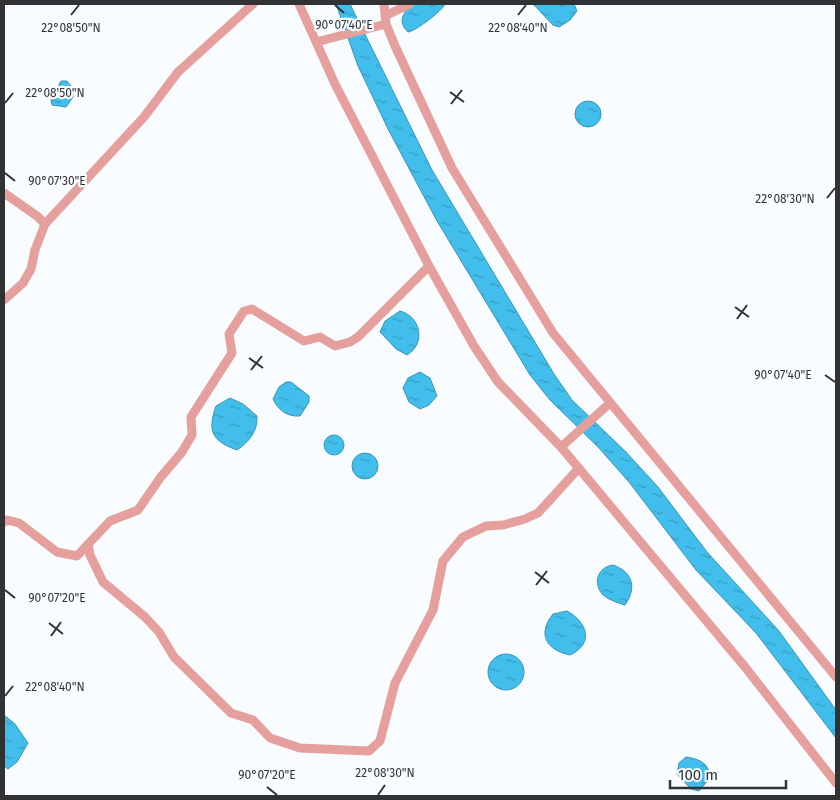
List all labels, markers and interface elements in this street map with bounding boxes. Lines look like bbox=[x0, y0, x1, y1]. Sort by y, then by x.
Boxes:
text: 90°07'40"E bbox=[315, 18, 373, 32]
text: 22°08'50"N bbox=[41, 21, 101, 35]
text: 22°08'40"N bbox=[488, 21, 548, 35]
text: 22°08'50"N bbox=[25, 86, 85, 100]
text: 90°07'30"E bbox=[28, 174, 86, 188]
text: 22°08'30"N bbox=[755, 192, 815, 206]
text: 90°07'40"E bbox=[754, 368, 812, 382]
text: 90°07'20"E bbox=[28, 591, 86, 605]
text: 22°08'40"N bbox=[25, 680, 85, 694]
scale bar bbox=[670, 758, 786, 790]
text: 22°08'30"N bbox=[355, 766, 415, 780]
text: 100 m bbox=[678, 766, 718, 784]
text: 90°07'20"E bbox=[238, 768, 296, 782]

